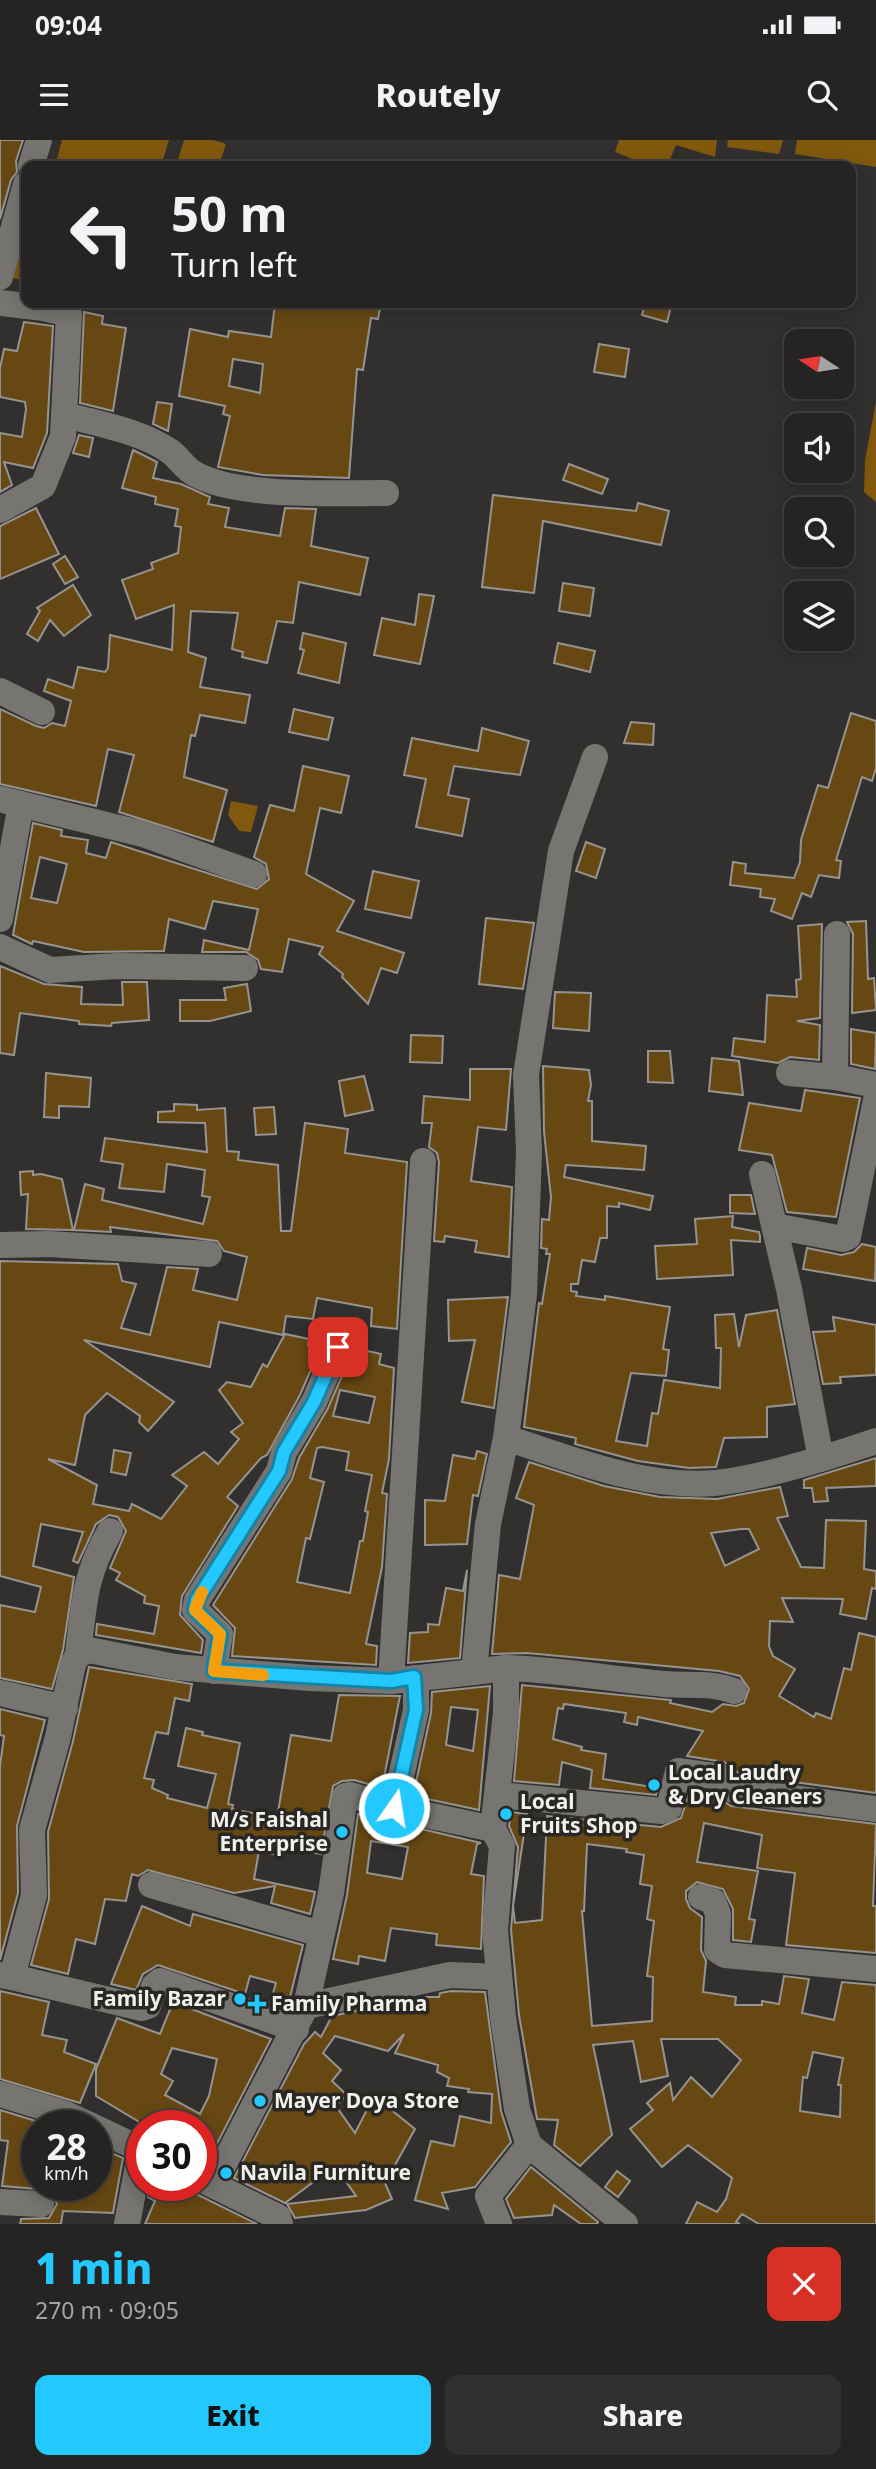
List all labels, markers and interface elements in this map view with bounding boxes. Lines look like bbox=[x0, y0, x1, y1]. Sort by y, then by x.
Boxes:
text: 09:04 bbox=[35, 7, 102, 43]
text: Routely bbox=[376, 73, 500, 116]
icon: menu bbox=[35, 76, 73, 114]
icon: search bbox=[803, 76, 841, 114]
text: 50 m bbox=[171, 180, 288, 246]
icon: left bbox=[56, 189, 147, 280]
text: Turn left bbox=[171, 243, 297, 286]
north arrow bbox=[784, 329, 854, 399]
map controls bbox=[784, 329, 854, 651]
button: sound bbox=[784, 413, 854, 483]
button: search bbox=[784, 497, 854, 567]
button: layers bbox=[784, 581, 854, 651]
pin bbox=[308, 1317, 368, 1377]
icon: arrive bbox=[319, 1328, 357, 1366]
place label: Local Laudry & Dry Cleaners bbox=[668, 1758, 822, 1810]
position arrow bbox=[357, 1771, 431, 1845]
marker: Local Laudry & Dry Cleaners bbox=[646, 1777, 662, 1793]
place label: Local Fruits Shop bbox=[520, 1787, 638, 1839]
place label: M/s Faishal Enterprise bbox=[210, 1805, 328, 1857]
marker: Local Fruits Shop bbox=[498, 1806, 514, 1822]
marker: M/s Faishal Enterprise bbox=[334, 1824, 350, 1840]
place label: Family Bazar bbox=[93, 1984, 227, 2012]
place label: Family Pharma bbox=[271, 1989, 427, 2017]
marker: Family Bazar bbox=[232, 1991, 248, 2007]
marker: Family Pharma bbox=[249, 1996, 265, 2012]
place label: Mayer Doya Store bbox=[274, 2086, 459, 2114]
marker: Mayer Doya Store bbox=[252, 2093, 268, 2109]
speed limit sign: 30 bbox=[126, 2110, 217, 2201]
text: 28 bbox=[46, 2123, 87, 2170]
place label: Navila Furniture bbox=[240, 2158, 411, 2186]
text: km/h bbox=[44, 2161, 89, 2185]
marker: Navila Furniture bbox=[218, 2165, 234, 2181]
text: 1 min bbox=[35, 2239, 152, 2296]
button: close bbox=[767, 2247, 841, 2321]
text: 270 m · 09:05 bbox=[35, 2294, 179, 2326]
button: Exit bbox=[35, 2375, 431, 2455]
button: Share bbox=[445, 2375, 841, 2455]

